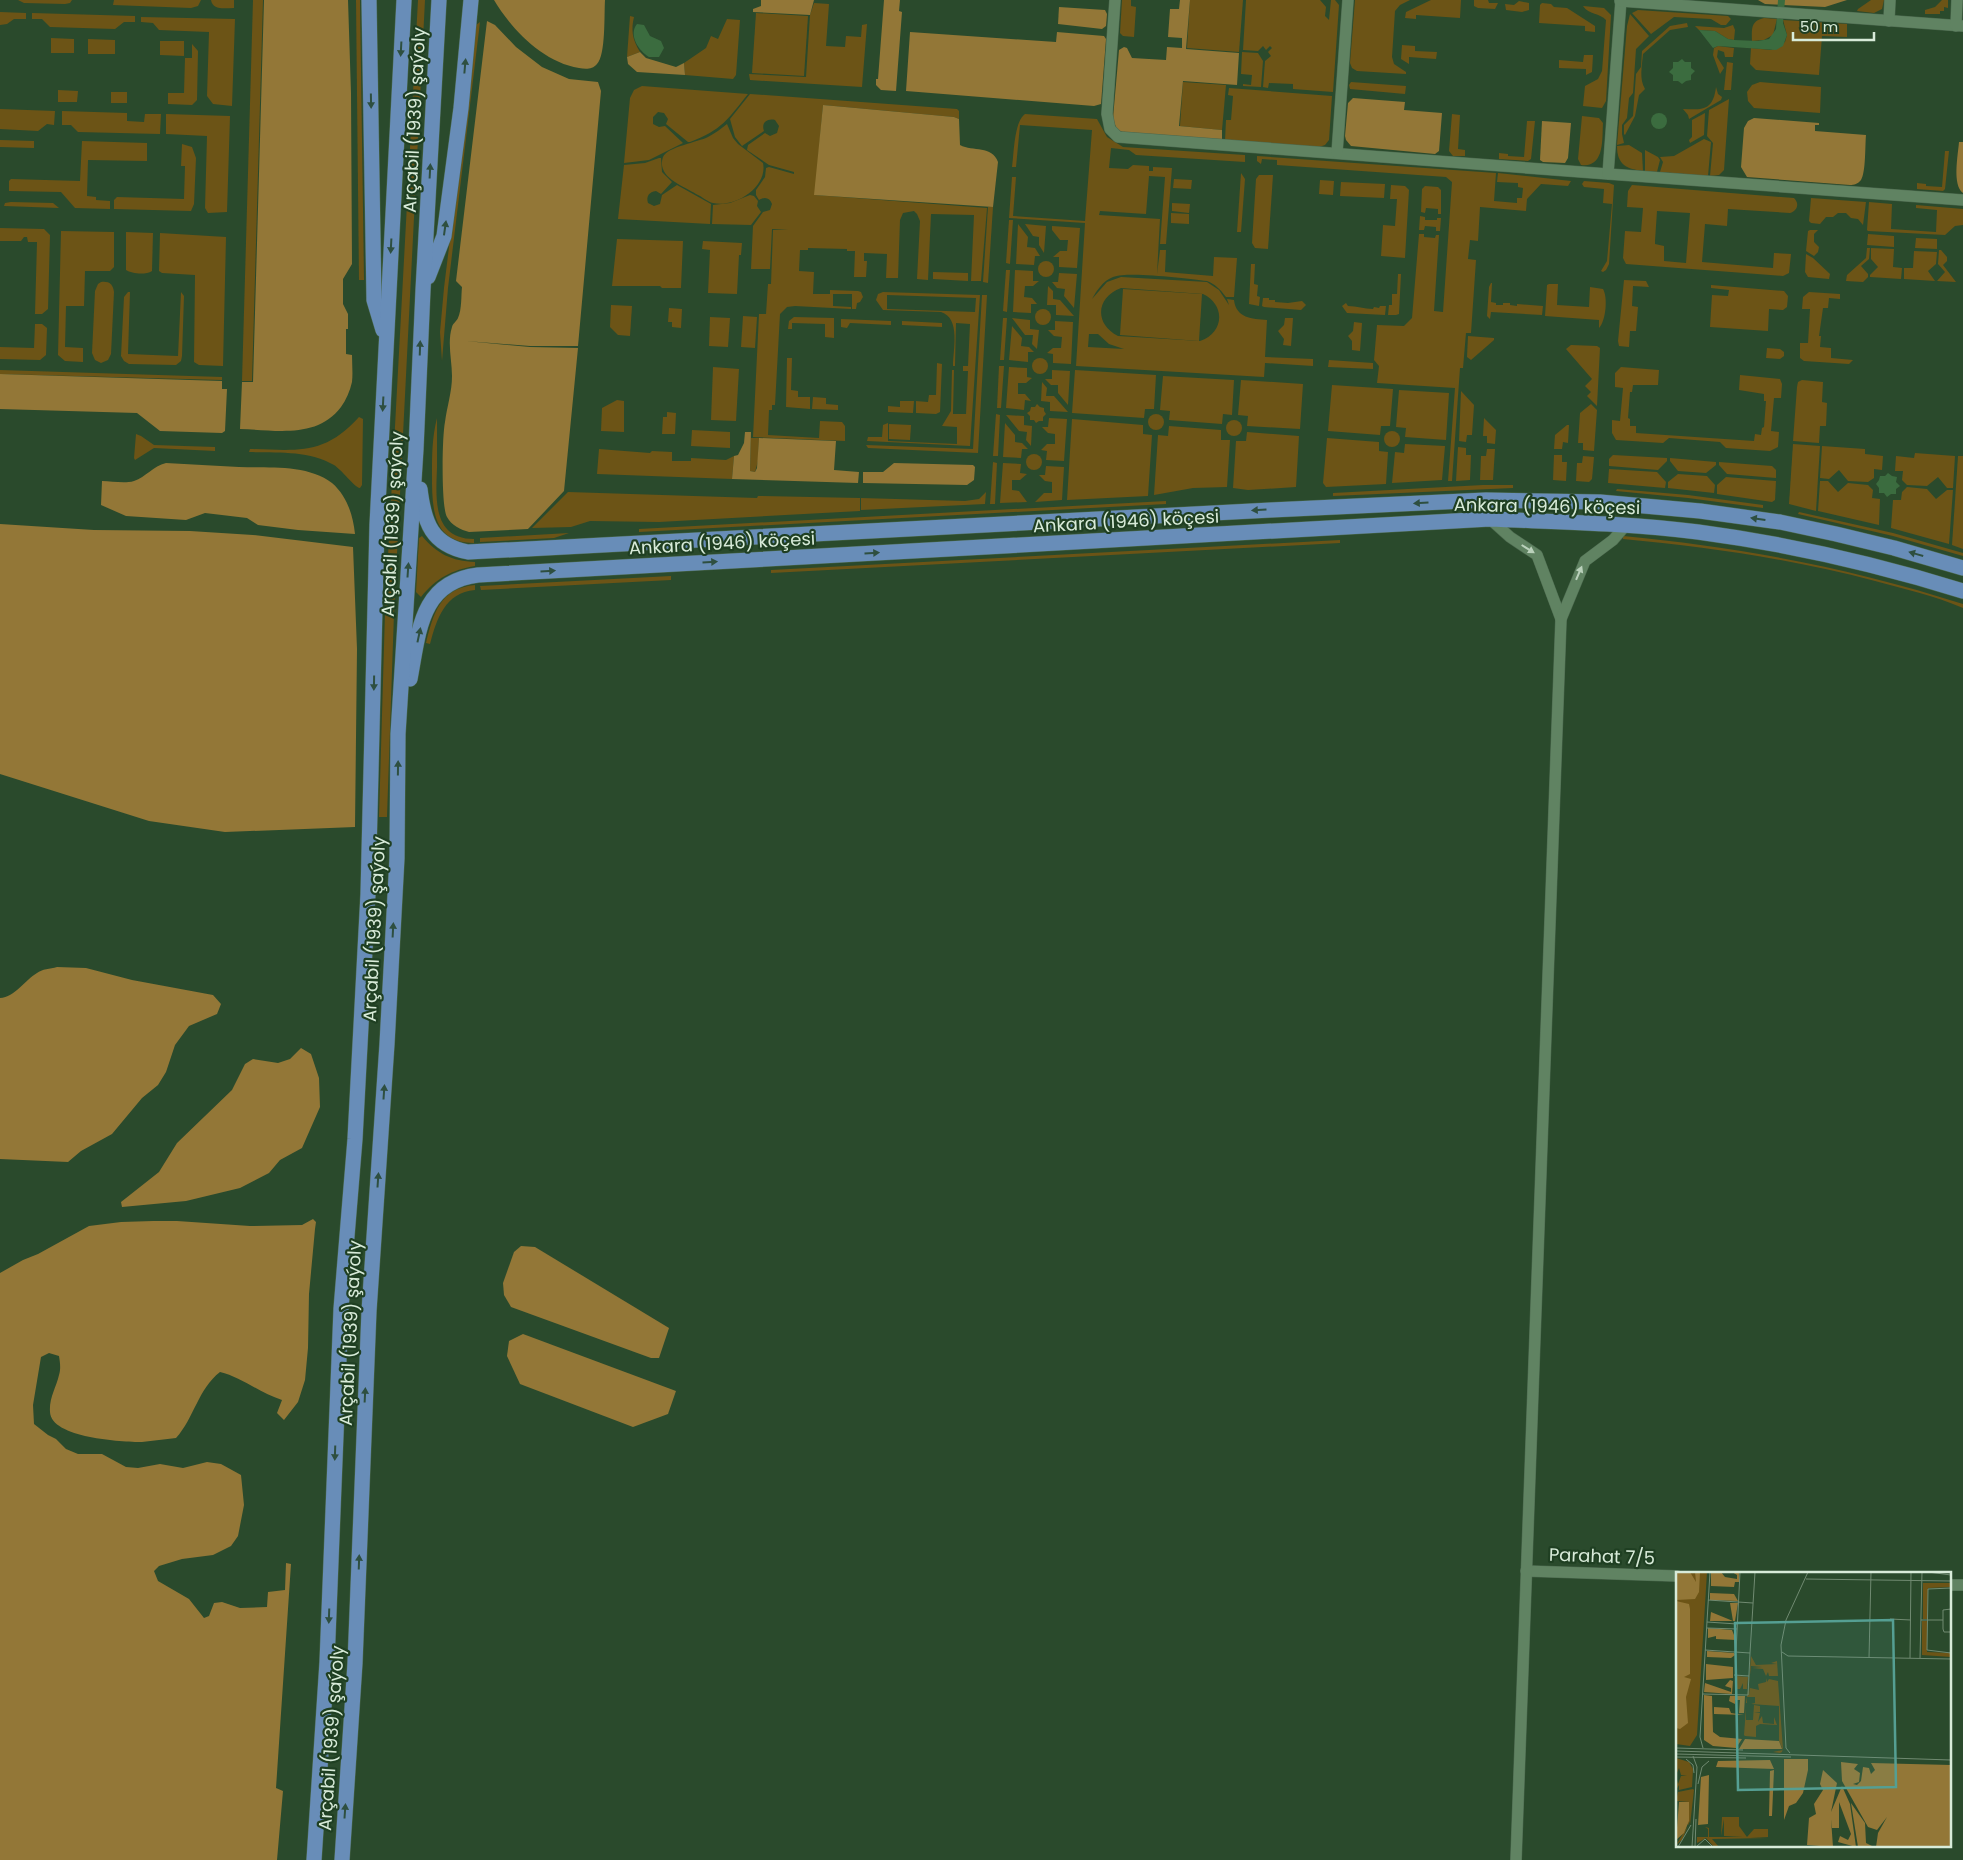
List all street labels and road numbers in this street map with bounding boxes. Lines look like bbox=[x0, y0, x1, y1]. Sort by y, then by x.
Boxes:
street label: Arçabil (1939) şaýoly bbox=[397, 27, 431, 213]
street label: Arçabil (1939) şaýoly bbox=[375, 431, 409, 617]
street label: Ankara (1946) köçesi bbox=[1454, 492, 1640, 520]
street label: Ankara (1946) köçesi bbox=[1032, 504, 1220, 538]
street label: Ankara (1946) köçesi bbox=[628, 526, 816, 560]
street label: Arçabil (1939) şaýoly bbox=[357, 836, 391, 1022]
street label: Arçabil (1939) şaýoly bbox=[333, 1240, 367, 1426]
street label: Parahat 7/5 bbox=[1548, 1542, 1656, 1570]
street label: Arçabil (1939) şaýoly bbox=[312, 1644, 350, 1832]

